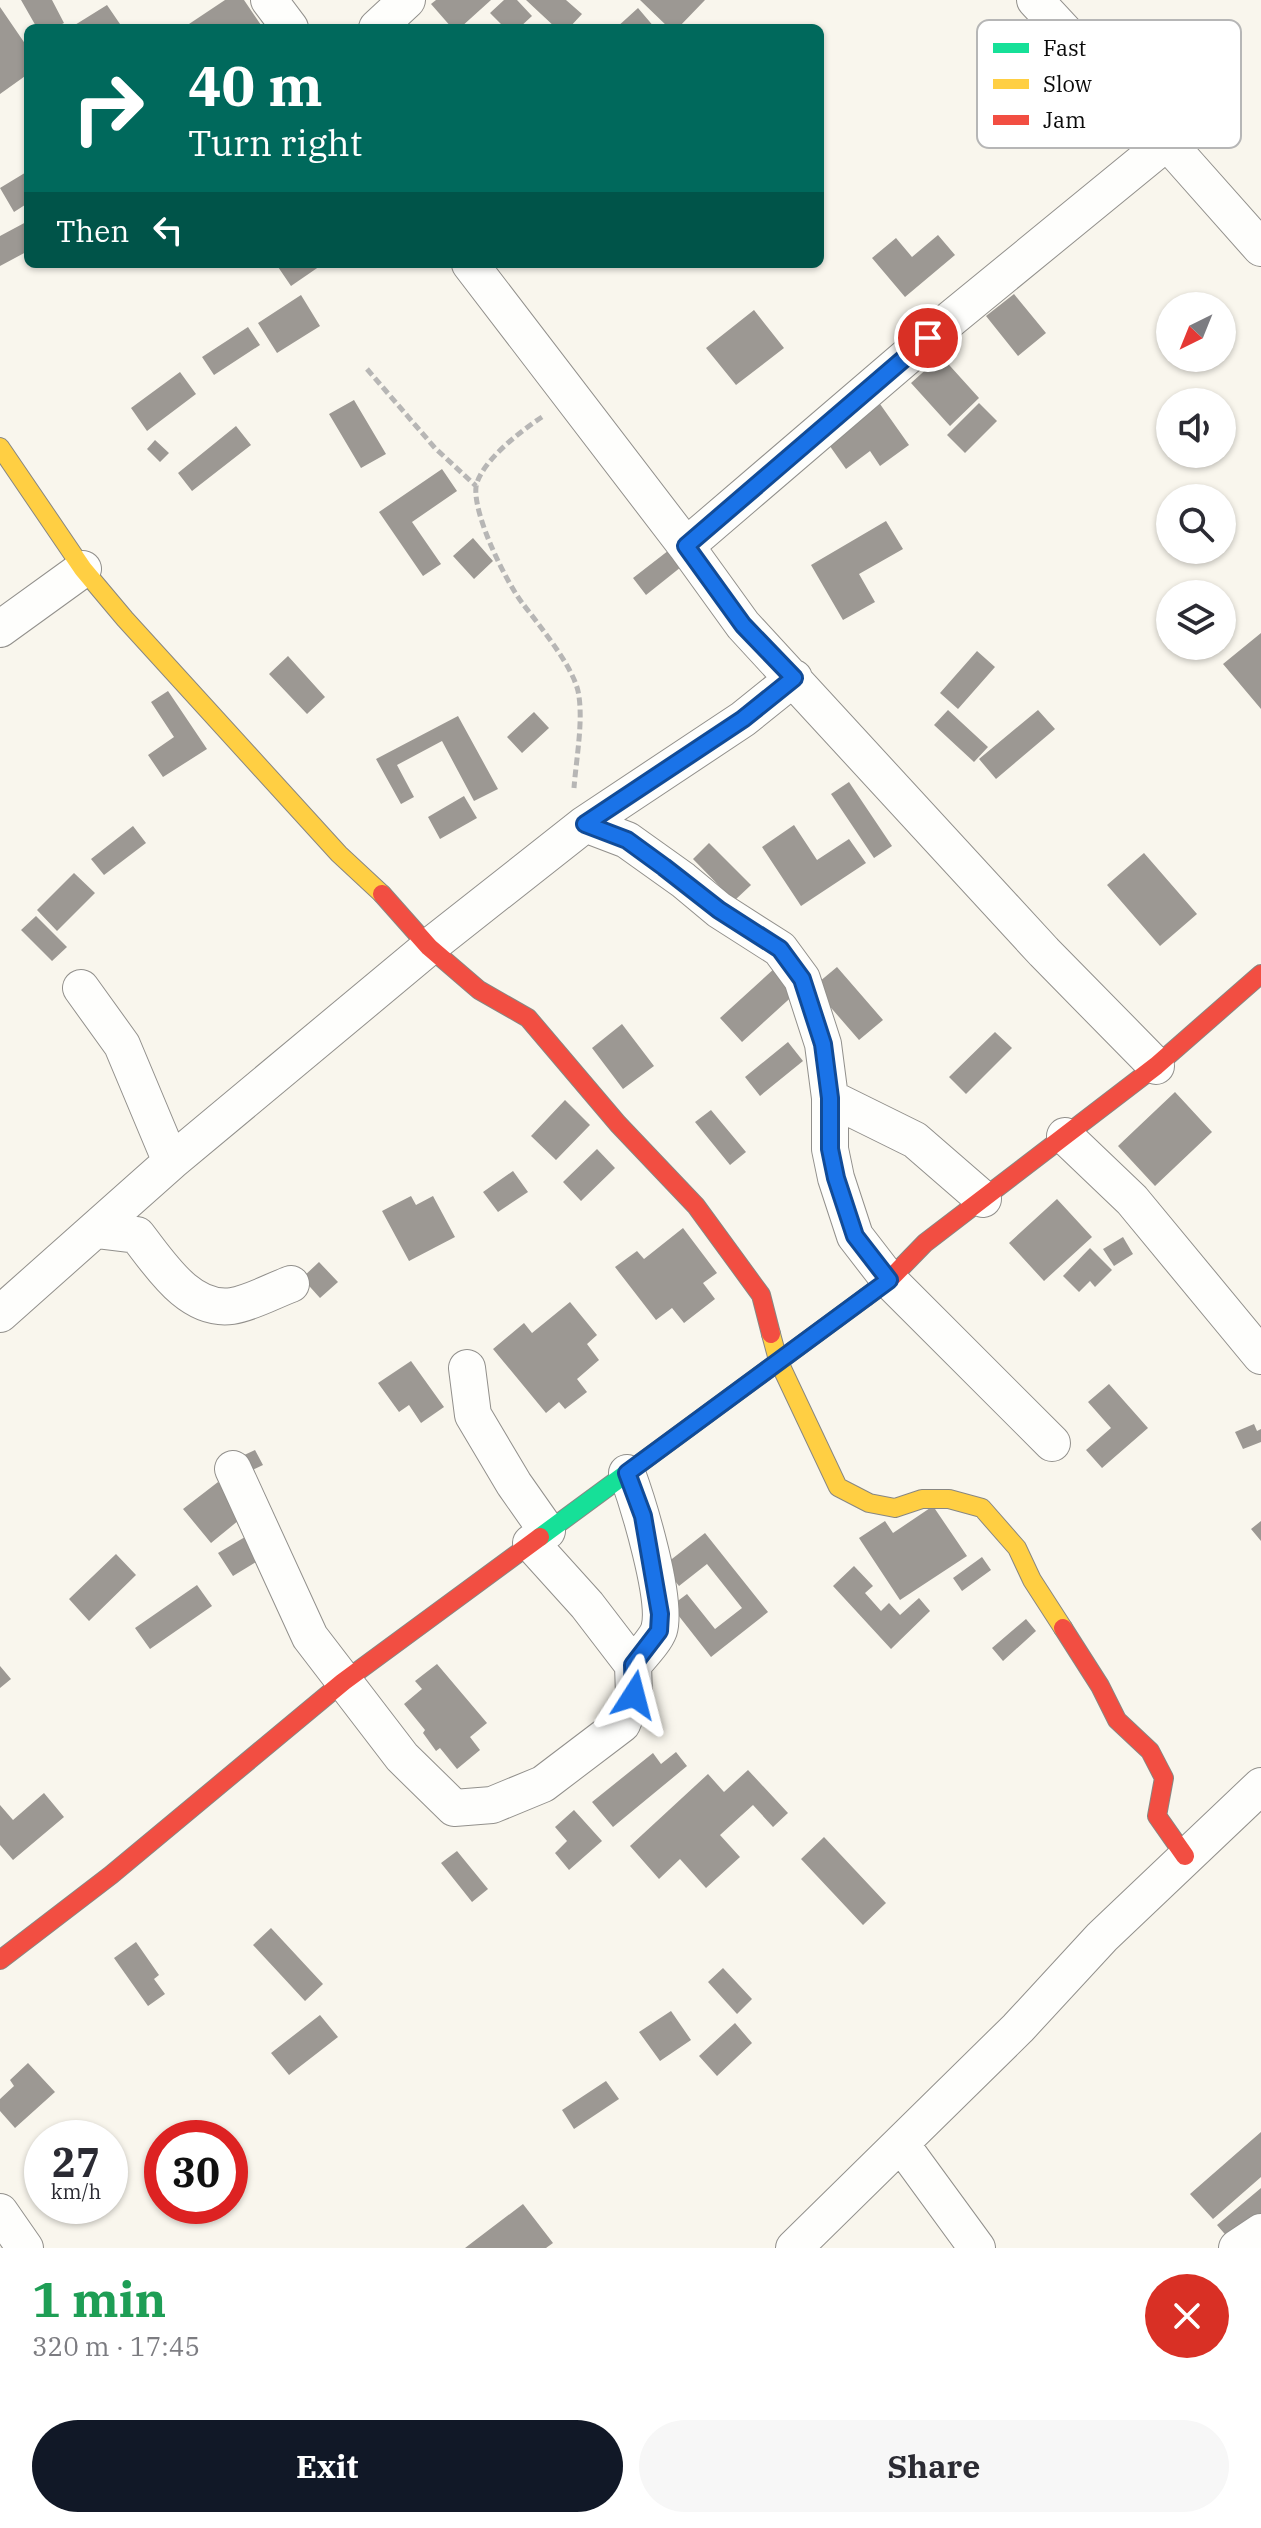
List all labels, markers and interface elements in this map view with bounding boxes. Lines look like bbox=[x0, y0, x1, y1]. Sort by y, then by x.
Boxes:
legend bbox=[977, 20, 1241, 148]
text: Fast bbox=[1043, 33, 1086, 62]
text: 40 m bbox=[188, 49, 323, 121]
icon: right bbox=[56, 56, 160, 160]
text: Slow bbox=[1043, 69, 1092, 98]
text: Jam bbox=[1043, 105, 1086, 134]
text: Turn right bbox=[188, 119, 362, 166]
icon: left bbox=[146, 208, 190, 252]
text: Then bbox=[56, 211, 130, 250]
north arrow bbox=[1156, 292, 1236, 372]
map controls bbox=[1156, 292, 1236, 660]
pin bbox=[894, 304, 962, 372]
icon: arrive bbox=[906, 316, 950, 360]
button: sound bbox=[1156, 388, 1236, 468]
button: search bbox=[1156, 484, 1236, 564]
button: layers bbox=[1156, 580, 1236, 660]
position arrow bbox=[592, 1653, 676, 1737]
speed limit sign: 30 bbox=[144, 2120, 248, 2224]
text: 27 bbox=[52, 2136, 100, 2188]
text: km/h bbox=[51, 2178, 101, 2205]
text: 1 min bbox=[32, 2268, 166, 2330]
button: close bbox=[1145, 2274, 1229, 2358]
text: 320 m · 17:45 bbox=[32, 2329, 200, 2363]
button: Exit bbox=[32, 2420, 623, 2512]
button: Share bbox=[639, 2420, 1229, 2512]

